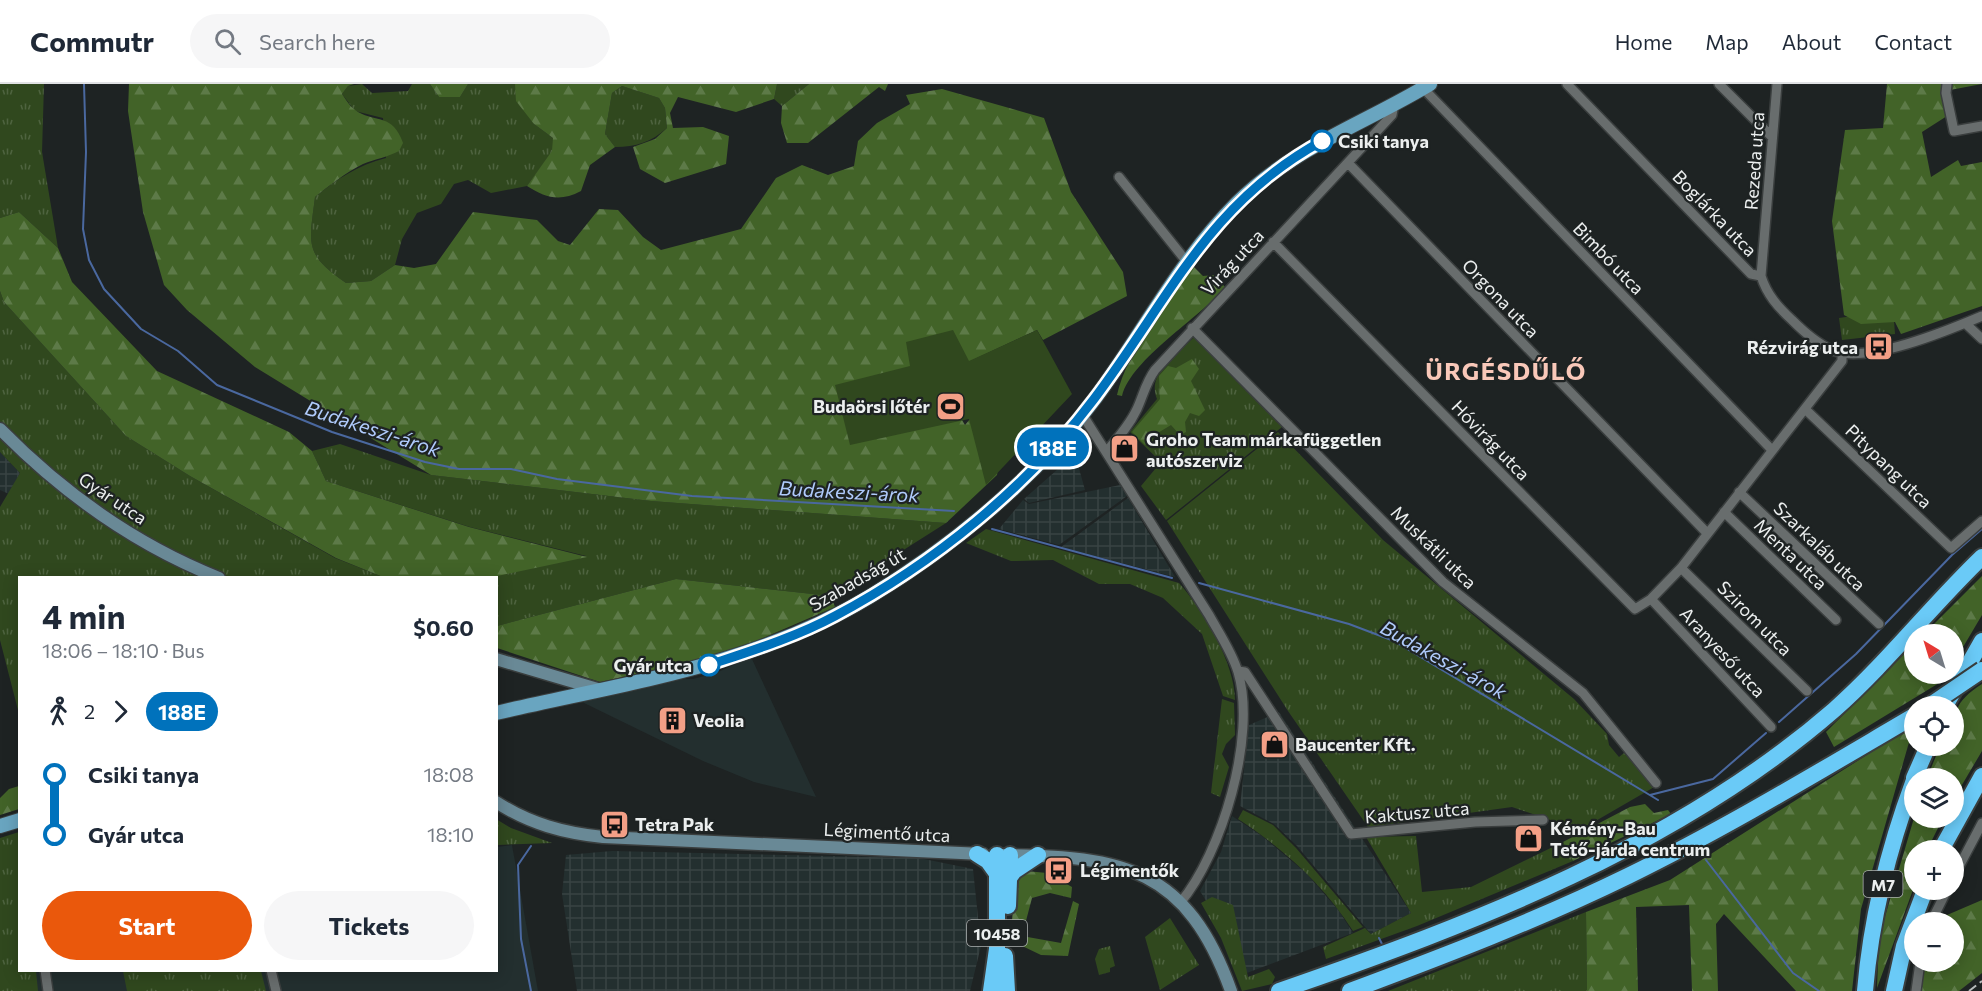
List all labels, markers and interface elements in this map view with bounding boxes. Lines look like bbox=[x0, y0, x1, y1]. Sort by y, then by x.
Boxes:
search box bbox=[190, 14, 610, 68]
text: Commutr bbox=[30, 24, 154, 58]
icon: search bbox=[211, 25, 244, 58]
text: Search here bbox=[259, 28, 375, 55]
text: Home bbox=[1615, 29, 1672, 54]
text: Map bbox=[1705, 29, 1749, 54]
text: About bbox=[1782, 29, 1841, 54]
text: Contact bbox=[1874, 29, 1952, 54]
street label: Rezeda utca bbox=[1740, 111, 1768, 211]
marker: Csiki tanya bbox=[1311, 130, 1333, 152]
place label: Csiki tanya bbox=[1338, 130, 1429, 152]
street label: Boglárka utca bbox=[1668, 165, 1762, 261]
street label: Bimbó utca bbox=[1569, 217, 1649, 299]
street label: Virág utca bbox=[1196, 224, 1268, 300]
street label: Orgona utca bbox=[1458, 254, 1544, 342]
bus stop icon: Rézvirág utca bbox=[1863, 331, 1895, 363]
place label: Rézvirág utca bbox=[1747, 336, 1858, 358]
district label: ÜRGÉSDŰLŐ bbox=[1425, 356, 1587, 385]
sports icon: Budaörsi lőtér bbox=[935, 390, 967, 422]
water label: Budakeszi-árok bbox=[302, 395, 445, 461]
place label: Budaörsi lőtér bbox=[813, 395, 931, 417]
street label: Hóvirág utca bbox=[1447, 395, 1535, 485]
street label: Pitypang utca bbox=[1841, 419, 1937, 513]
line badge: 188E bbox=[1011, 428, 1095, 466]
place label: Groho Team márkafüggetlen autószerviz bbox=[1146, 428, 1381, 471]
shop icon: Groho Team márkafüggetlen autószerviz bbox=[1109, 433, 1141, 465]
text: 188E bbox=[1029, 435, 1077, 460]
street label: Gyár utca bbox=[75, 467, 151, 529]
water label: Budakeszi-árok bbox=[778, 475, 921, 507]
street label: Szarkaláb utca bbox=[1770, 497, 1870, 595]
street label: Muskátli utca bbox=[1387, 501, 1481, 593]
street label: Menta utca bbox=[1750, 514, 1832, 594]
street label: Szabadság út bbox=[805, 543, 909, 615]
street label: Szirom utca bbox=[1713, 576, 1797, 660]
text: 4 min bbox=[42, 595, 126, 636]
street label: Aranyeső utca bbox=[1676, 602, 1770, 702]
text: $0.60 bbox=[413, 614, 474, 641]
water label: Budakeszi-árok bbox=[1377, 614, 1512, 704]
north arrow bbox=[1904, 624, 1964, 684]
map controls bbox=[1904, 624, 1964, 972]
text: 18:06 – 18:10 · Bus bbox=[42, 638, 205, 662]
place label: Gyár utca bbox=[613, 654, 692, 676]
marker: Gyár utca bbox=[698, 654, 720, 676]
icon: walk bbox=[42, 695, 75, 728]
icon: forward bbox=[104, 695, 137, 728]
button: locate bbox=[1904, 696, 1964, 756]
text: 2 bbox=[84, 699, 95, 723]
text: 188E bbox=[158, 699, 206, 724]
building icon: Veolia bbox=[656, 704, 688, 736]
place label: Veolia bbox=[693, 709, 744, 731]
shop icon: Baucenter Kft. bbox=[1258, 728, 1290, 760]
place label: Baucenter Kft. bbox=[1295, 733, 1416, 755]
text: Csiki tanya bbox=[88, 761, 199, 788]
text: 18:08 bbox=[423, 762, 474, 786]
button: layers bbox=[1904, 768, 1964, 828]
street label: Kaktusz utca bbox=[1364, 796, 1470, 828]
bus stop icon: Tetra Pak bbox=[598, 808, 630, 840]
place label: Tetra Pak bbox=[635, 813, 715, 835]
place label: Kémény-Bau Tető-járda centrum bbox=[1550, 817, 1710, 860]
street label: Légimentő utca bbox=[823, 818, 951, 846]
text: Gyár utca bbox=[88, 821, 184, 848]
text: 18:10 bbox=[427, 822, 474, 846]
shop icon: Kémény-Bau Tető-járda centrum bbox=[1513, 822, 1545, 854]
button: + bbox=[1904, 840, 1964, 900]
bus stop icon: Légimentők bbox=[1043, 854, 1075, 886]
place label: Légimentők bbox=[1080, 859, 1180, 881]
road number: M7 bbox=[1864, 871, 1902, 897]
button: Start bbox=[42, 891, 252, 960]
button: Tickets bbox=[264, 891, 474, 960]
button: − bbox=[1904, 912, 1964, 972]
road number: 10458 bbox=[967, 920, 1027, 946]

